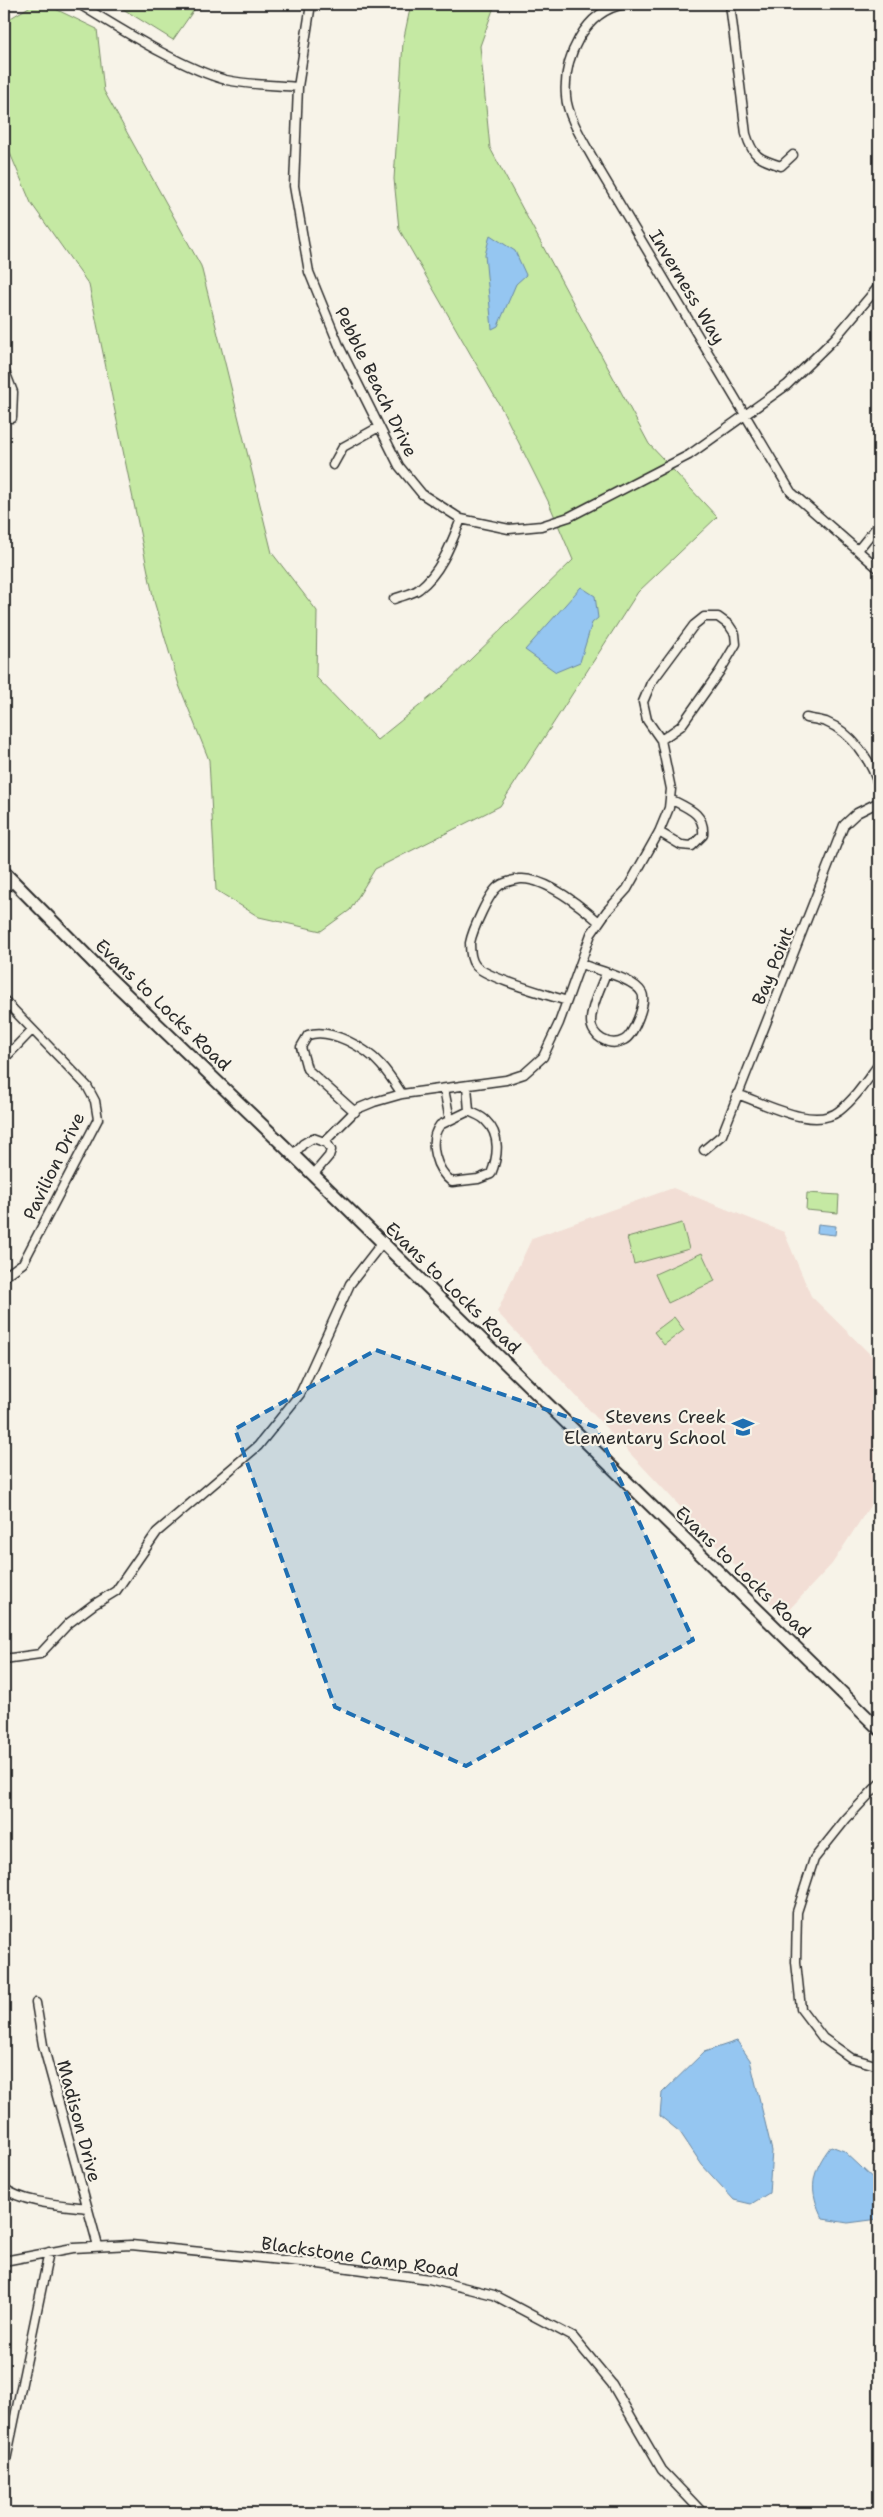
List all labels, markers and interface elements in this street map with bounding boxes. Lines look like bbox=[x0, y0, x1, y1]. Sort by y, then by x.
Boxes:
street label: Inverness Way bbox=[643, 225, 731, 349]
street label: Pebble Beach Drive bbox=[329, 303, 423, 461]
street label: Bay Point bbox=[747, 923, 800, 1008]
street label: Evans to Locks Road bbox=[90, 934, 236, 1076]
street label: Pavilion Drive bbox=[18, 1108, 90, 1224]
street label: Evans to Locks Road bbox=[380, 1217, 526, 1359]
place label: Stevens Creek Elementary School bbox=[564, 1405, 727, 1450]
school or university icon: Stevens Creek Elementary School bbox=[730, 1414, 756, 1440]
street label: Evans to Locks Road bbox=[670, 1501, 816, 1643]
street label: Madison Drive bbox=[51, 2057, 107, 2185]
street label: Blackstone Camp Road bbox=[260, 2231, 460, 2283]

